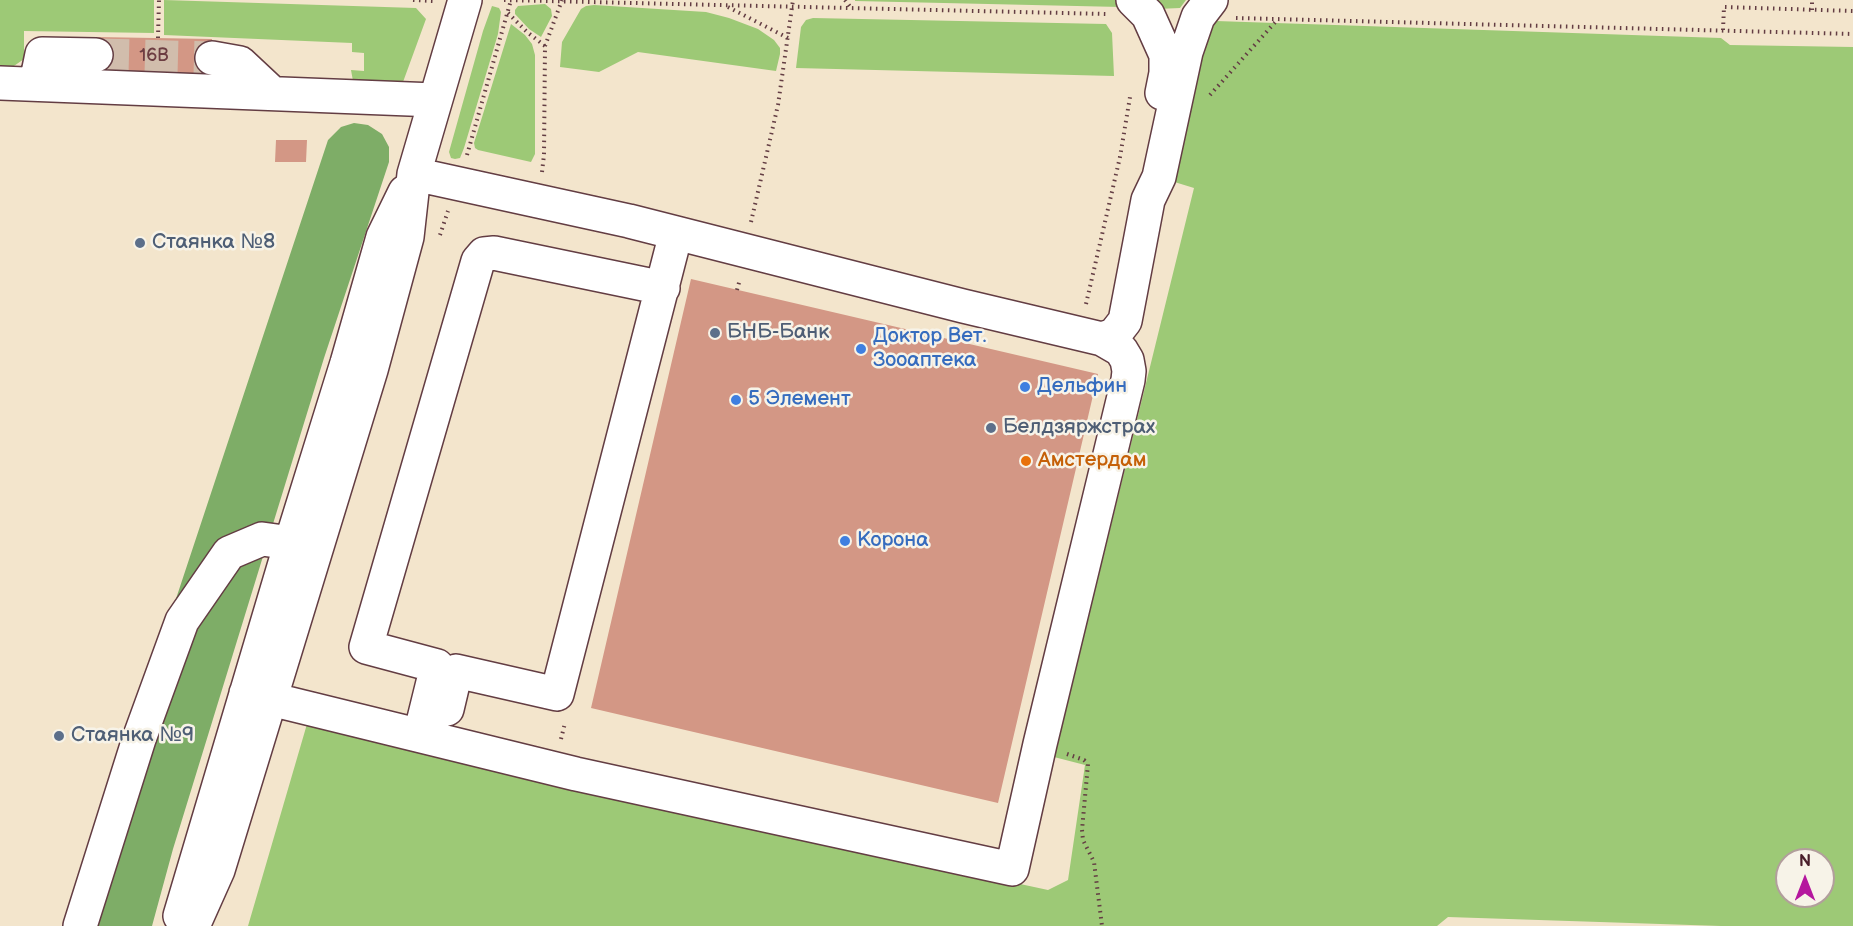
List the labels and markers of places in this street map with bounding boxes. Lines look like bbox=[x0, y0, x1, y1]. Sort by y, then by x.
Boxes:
place label: Стаянка №8 bbox=[152, 230, 275, 256]
marker: Стаянка №8 bbox=[133, 236, 147, 250]
place label: БНБ-Банк bbox=[727, 320, 829, 346]
place label: Доктор Вет. Зооаптека bbox=[873, 324, 987, 374]
marker: БНБ-Банк bbox=[708, 326, 722, 340]
marker: Доктор Вет. Зооаптека bbox=[854, 342, 868, 356]
place label: Дельфин bbox=[1037, 374, 1127, 400]
marker: Дельфин bbox=[1018, 380, 1032, 394]
place label: 5 Элемент bbox=[748, 387, 851, 413]
marker: 5 Элемент bbox=[729, 393, 743, 407]
place label: Белдзяржстрах bbox=[1003, 415, 1155, 441]
marker: Белдзяржстрах bbox=[984, 421, 998, 435]
place label: Амстердам bbox=[1038, 448, 1147, 474]
marker: Амстердам bbox=[1019, 454, 1033, 468]
place label: Корона bbox=[857, 528, 929, 554]
marker: Корона bbox=[838, 534, 852, 548]
place label: Стаянка №9 bbox=[71, 723, 194, 749]
marker: Стаянка №9 bbox=[52, 729, 66, 743]

